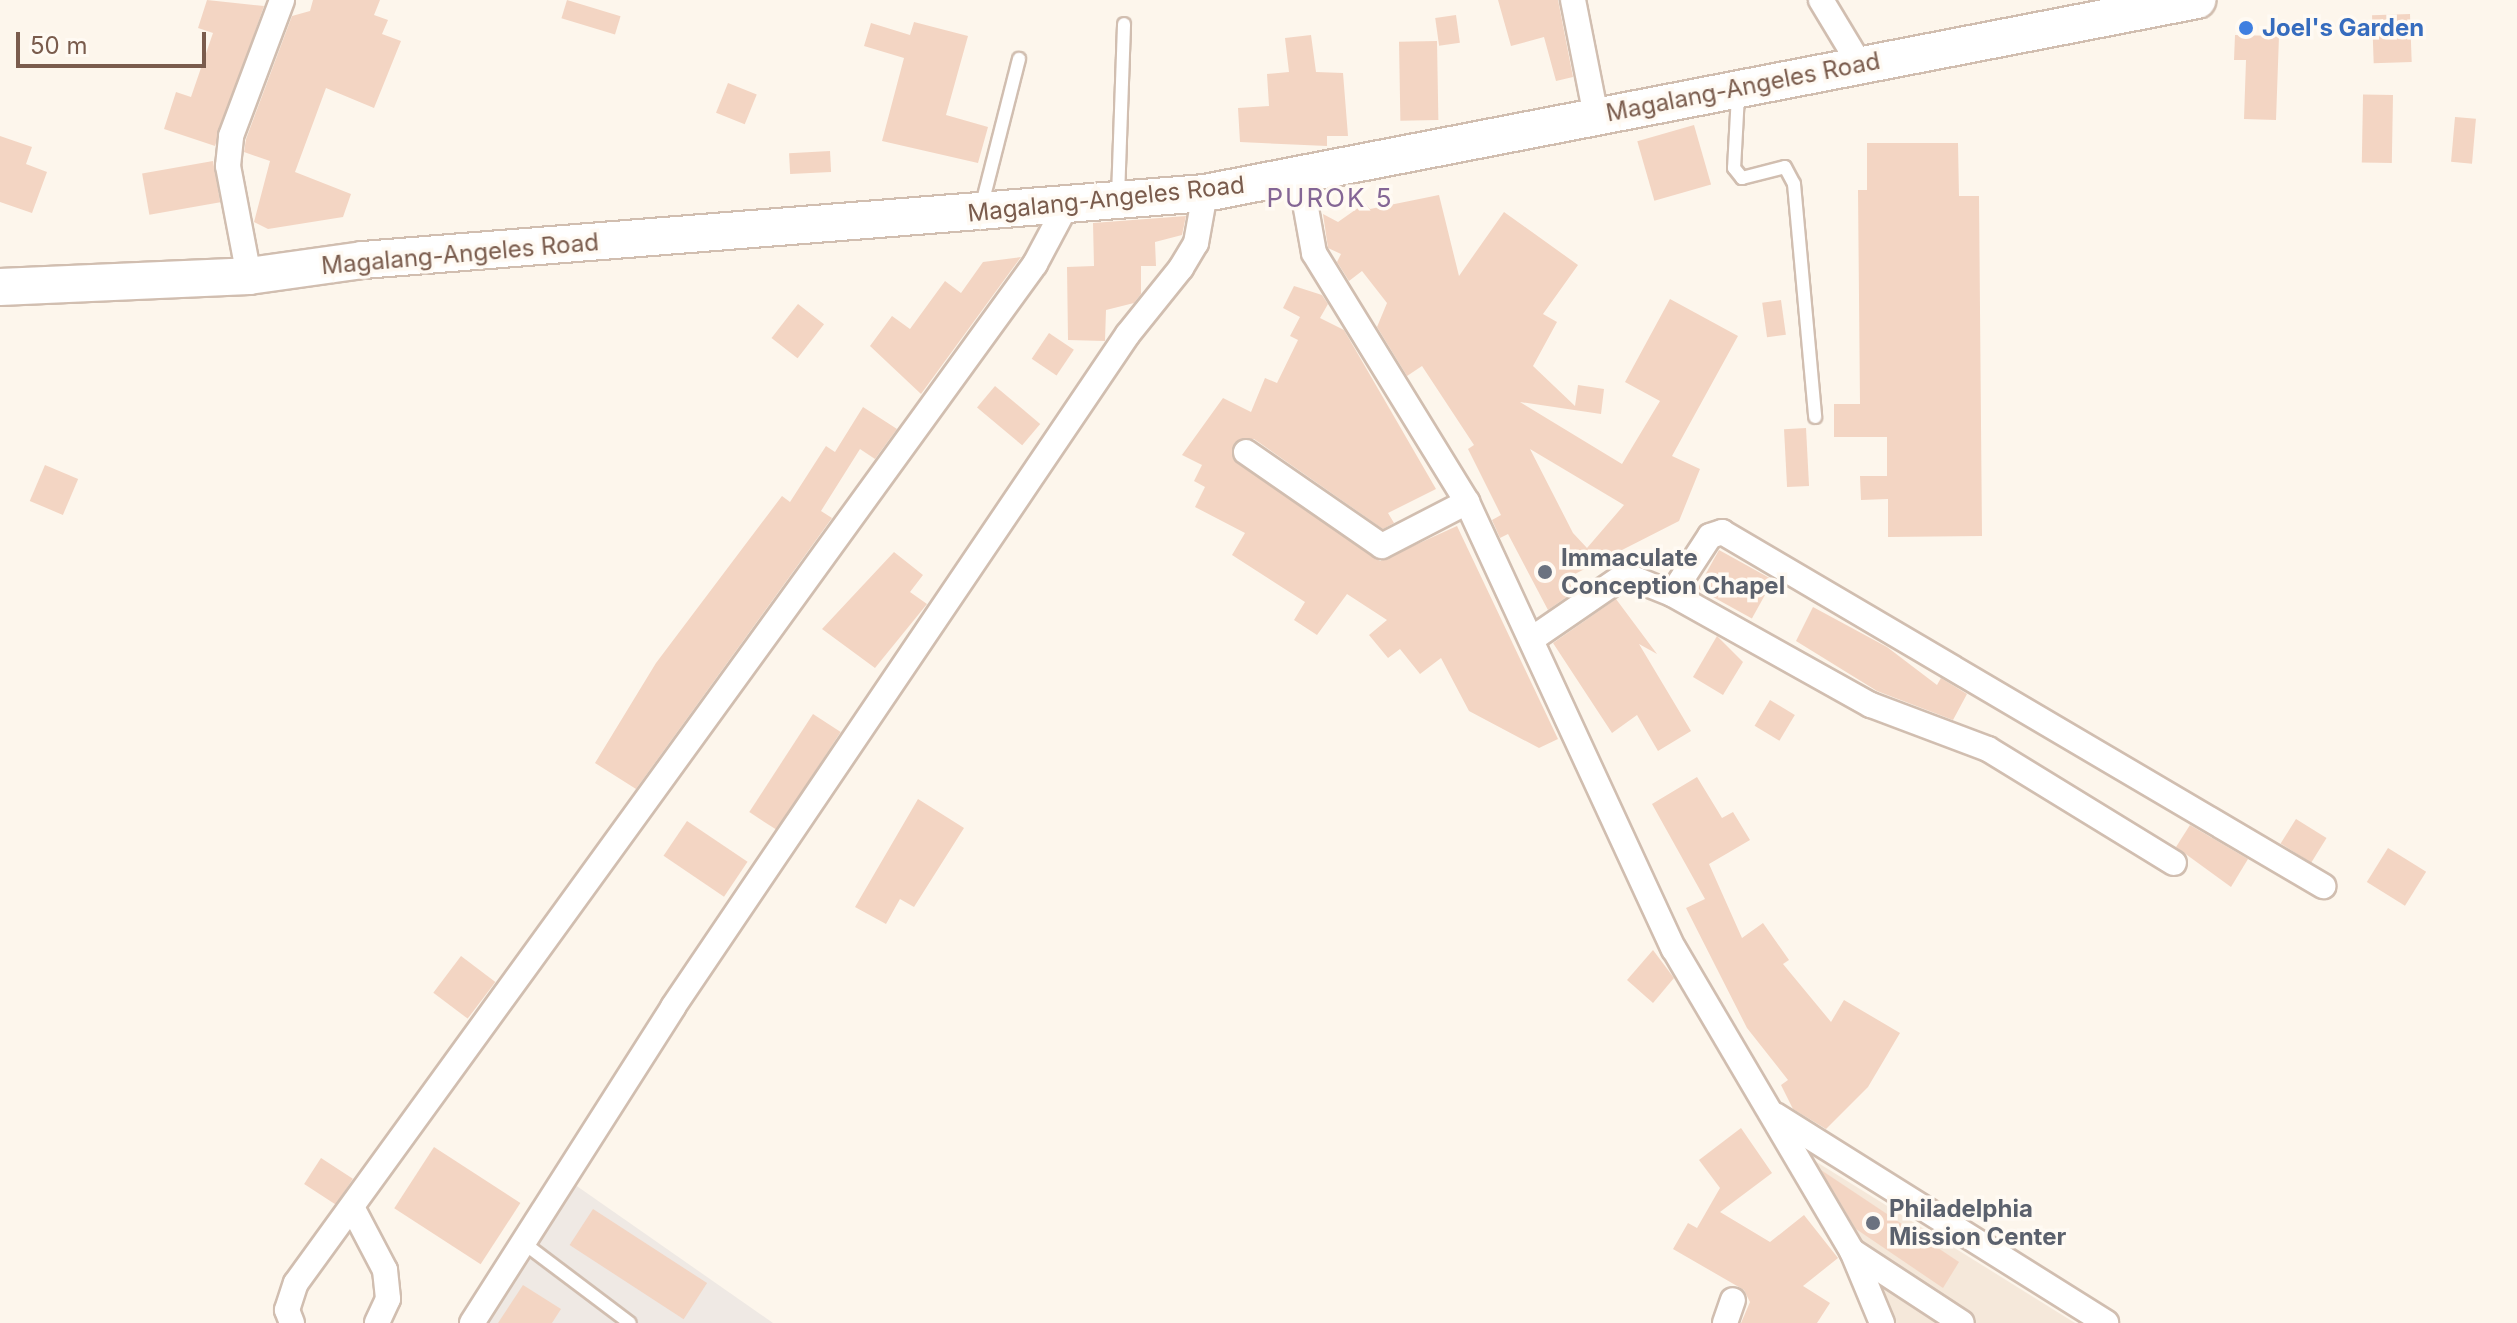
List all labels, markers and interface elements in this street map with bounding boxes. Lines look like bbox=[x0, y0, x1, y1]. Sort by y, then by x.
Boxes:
place label: Joel's Garden bbox=[2262, 14, 2424, 42]
scale bar bbox=[20, 16, 210, 66]
marker: Joel's Garden bbox=[2237, 19, 2255, 37]
text: 50 m bbox=[30, 31, 88, 60]
street label: Magalang-Angeles Road bbox=[1604, 46, 1882, 128]
street label: Magalang-Angeles Road bbox=[966, 170, 1246, 228]
district label: PUROK 5 bbox=[1266, 182, 1394, 214]
street label: Magalang-Angeles Road bbox=[320, 228, 600, 280]
place label: Immaculate Conception Chapel bbox=[1561, 544, 1785, 600]
marker: Immaculate Conception Chapel bbox=[1536, 563, 1554, 581]
place label: Philadelphia Mission Center bbox=[1889, 1195, 2066, 1251]
marker: Philadelphia Mission Center bbox=[1864, 1214, 1882, 1232]

